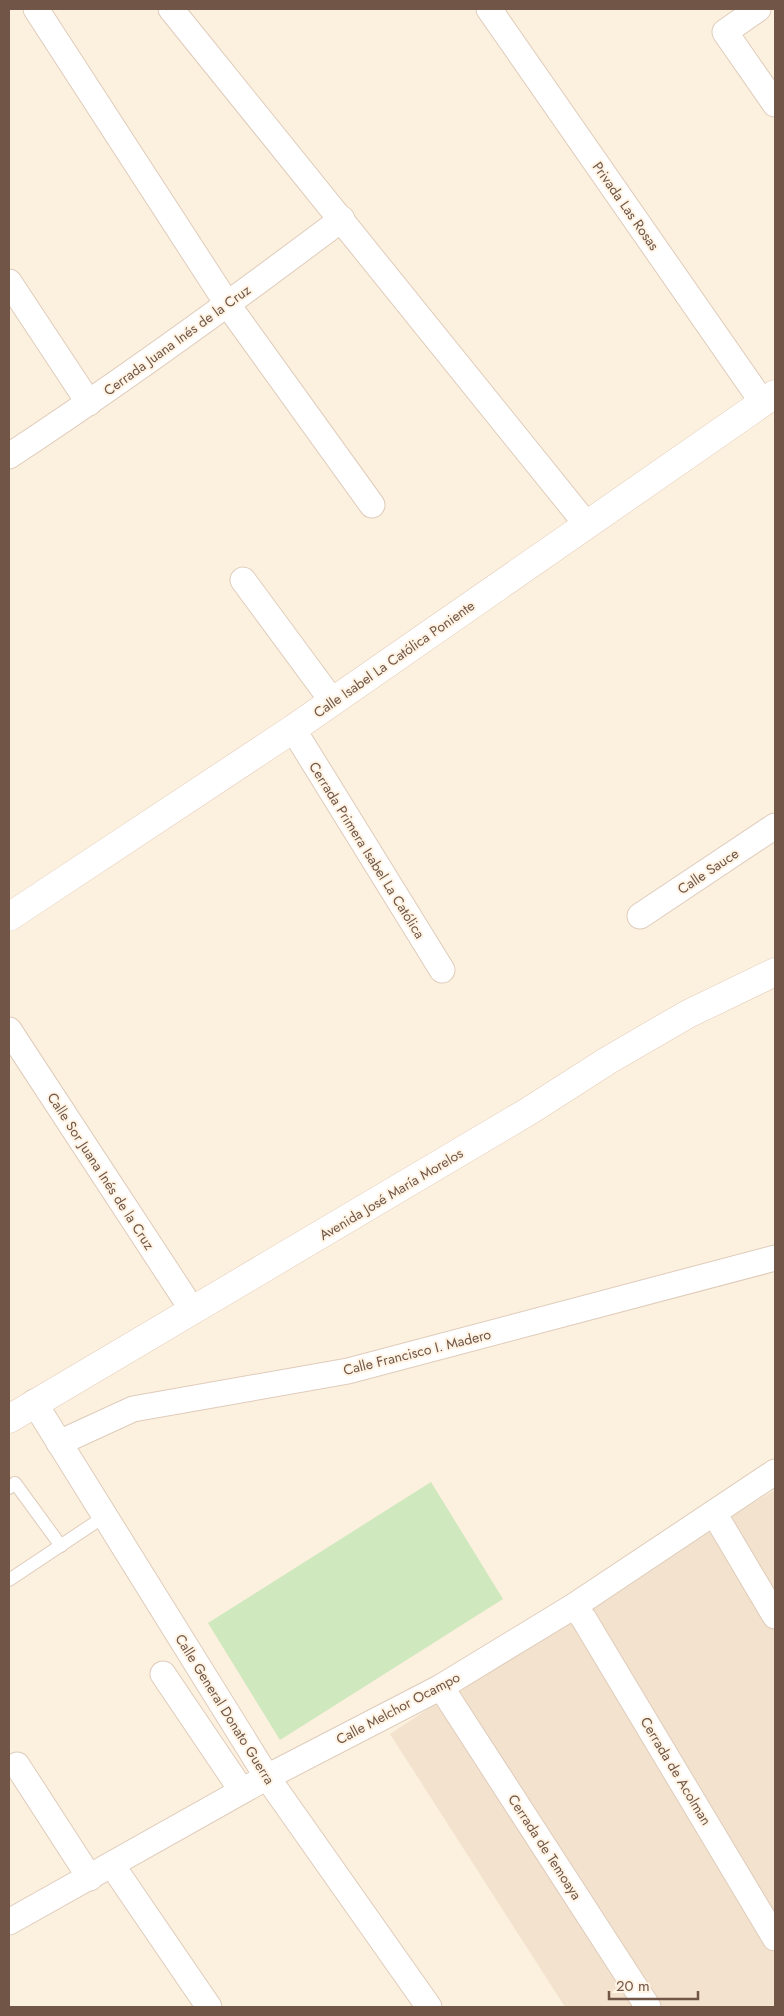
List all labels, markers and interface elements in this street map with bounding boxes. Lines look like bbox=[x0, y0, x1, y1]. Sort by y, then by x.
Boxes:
street label: Privada Las Rosas bbox=[588, 158, 664, 255]
street label: Cerrada Juana Inés de la Cruz bbox=[99, 279, 255, 400]
street label: Calle Isabel La Católica Poniente bbox=[309, 596, 479, 722]
street label: Cerrada Primera Isabel La Católica bbox=[304, 758, 430, 942]
street label: Calle Sauce bbox=[673, 843, 743, 899]
street label: Calle Sor Juana Inés de la Cruz bbox=[43, 1088, 160, 1254]
street label: Avenida José María Morelos bbox=[315, 1143, 467, 1245]
street label: Calle Francisco I. Madero bbox=[341, 1324, 493, 1380]
street label: Calle General Donato Guerra bbox=[170, 1630, 280, 1788]
street label: Calle Melchor Ocampo bbox=[333, 1667, 464, 1749]
street label: Cerrada de Acolman bbox=[636, 1713, 716, 1829]
street label: Cerrada de Temoaya bbox=[503, 1790, 587, 1904]
scale bar bbox=[609, 1968, 698, 2000]
text: 20 m bbox=[616, 1975, 650, 1997]

